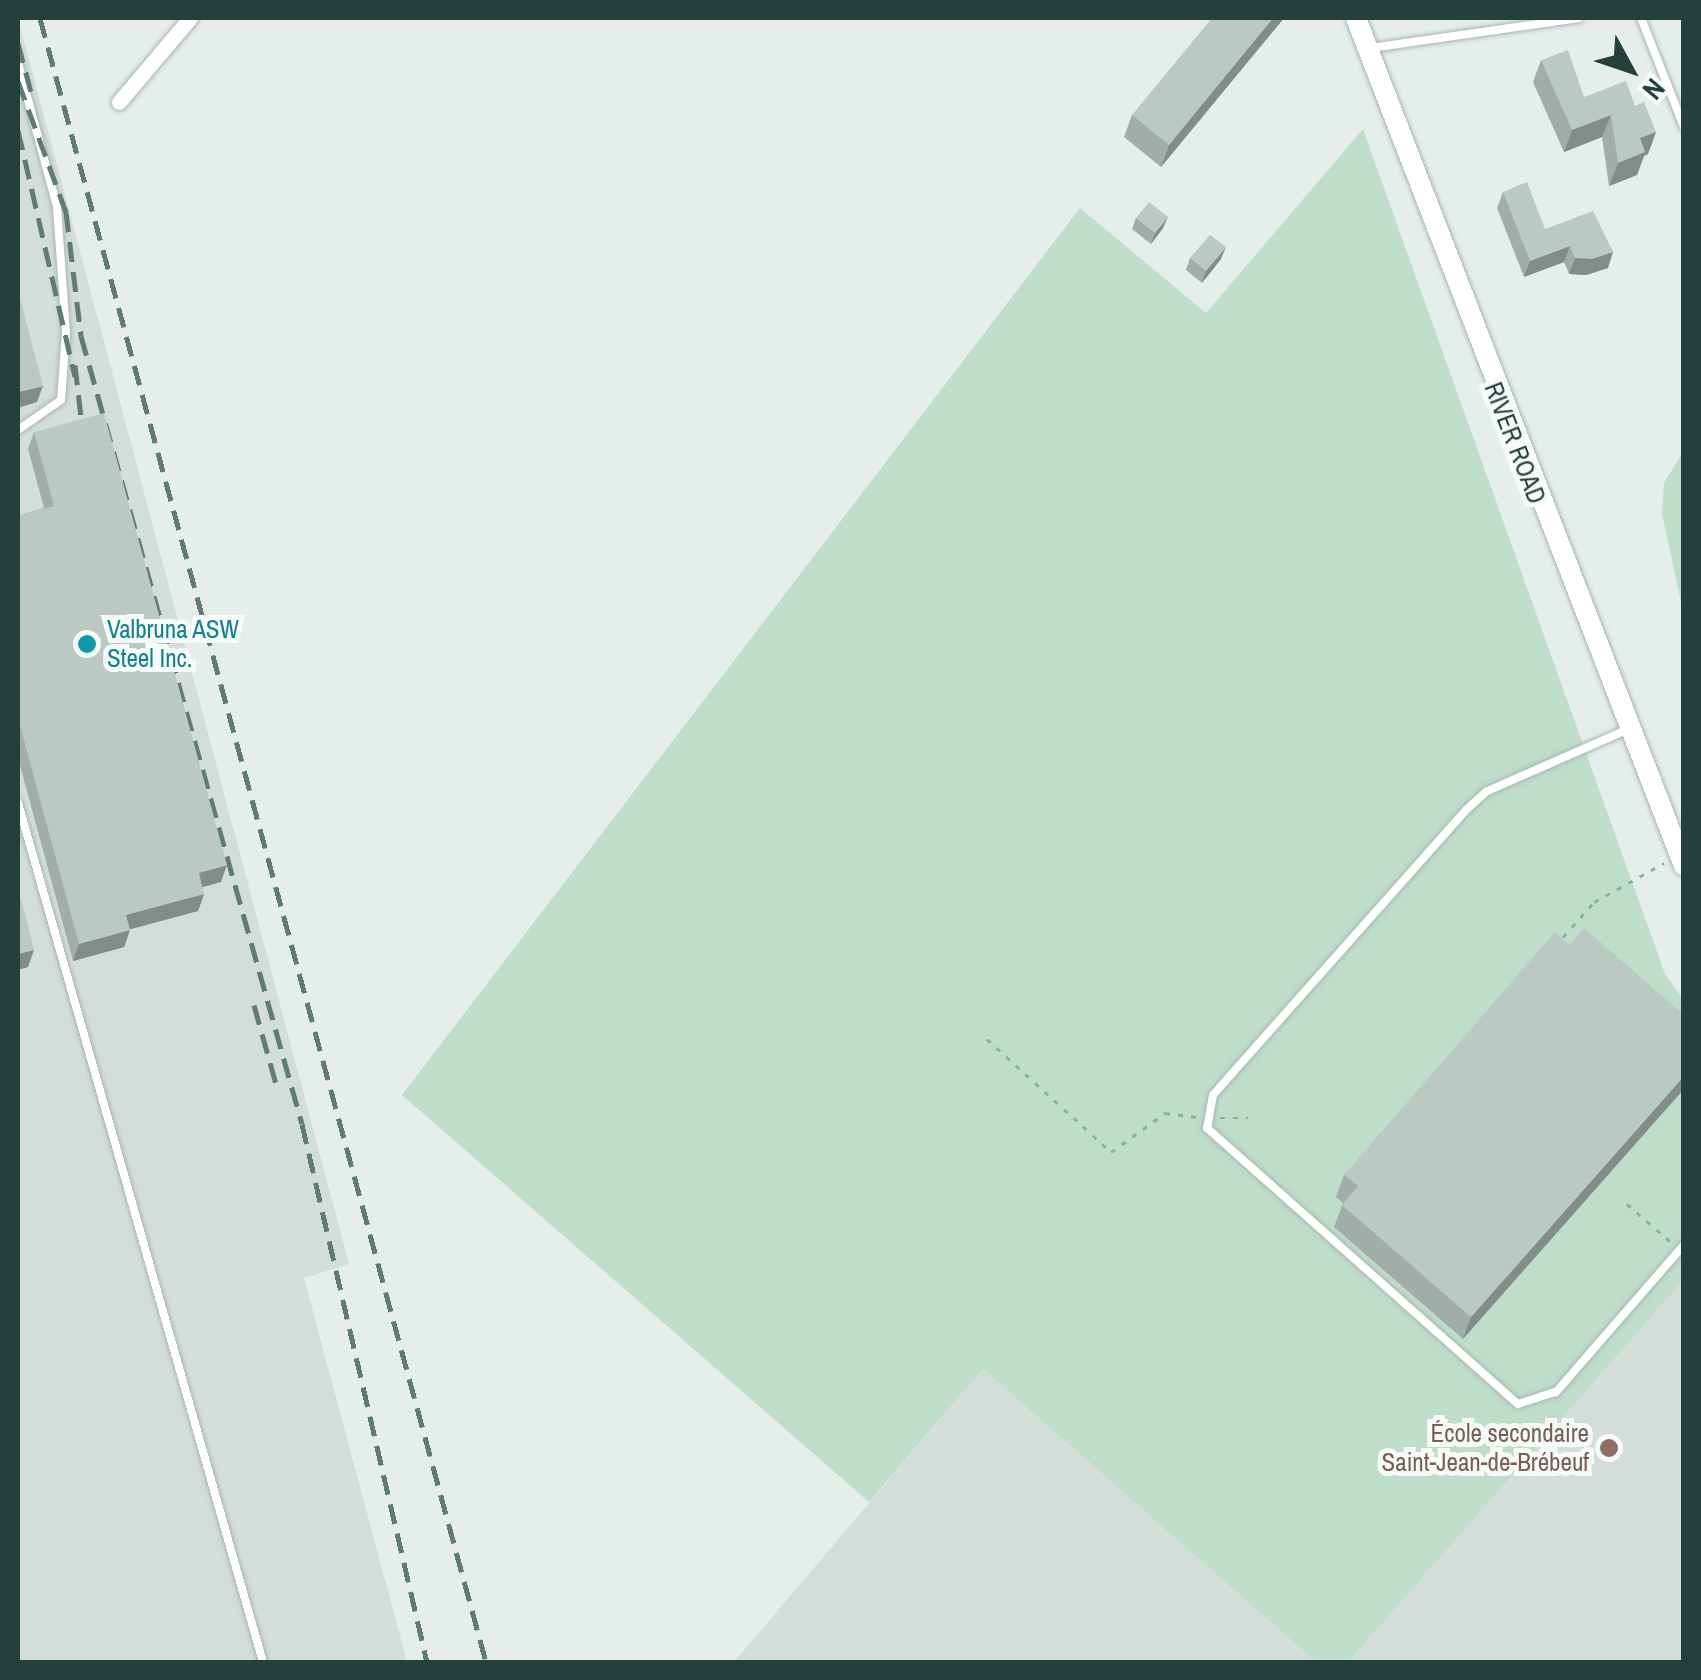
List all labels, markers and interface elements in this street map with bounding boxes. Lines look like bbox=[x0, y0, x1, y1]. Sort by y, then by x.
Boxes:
north arrow bbox=[1581, 20, 1681, 120]
text: N bbox=[1634, 71, 1674, 108]
street label: RIVER ROAD bbox=[1478, 378, 1552, 508]
place label: Valbruna ASW Steel Inc. bbox=[107, 615, 240, 674]
marker: Valbruna ASW Steel Inc. bbox=[76, 633, 98, 655]
place label: École secondaire Saint-Jean-de-Brébeuf bbox=[1382, 1419, 1589, 1478]
marker: École secondaire Saint-Jean-de-Brébeuf bbox=[1598, 1437, 1620, 1459]

